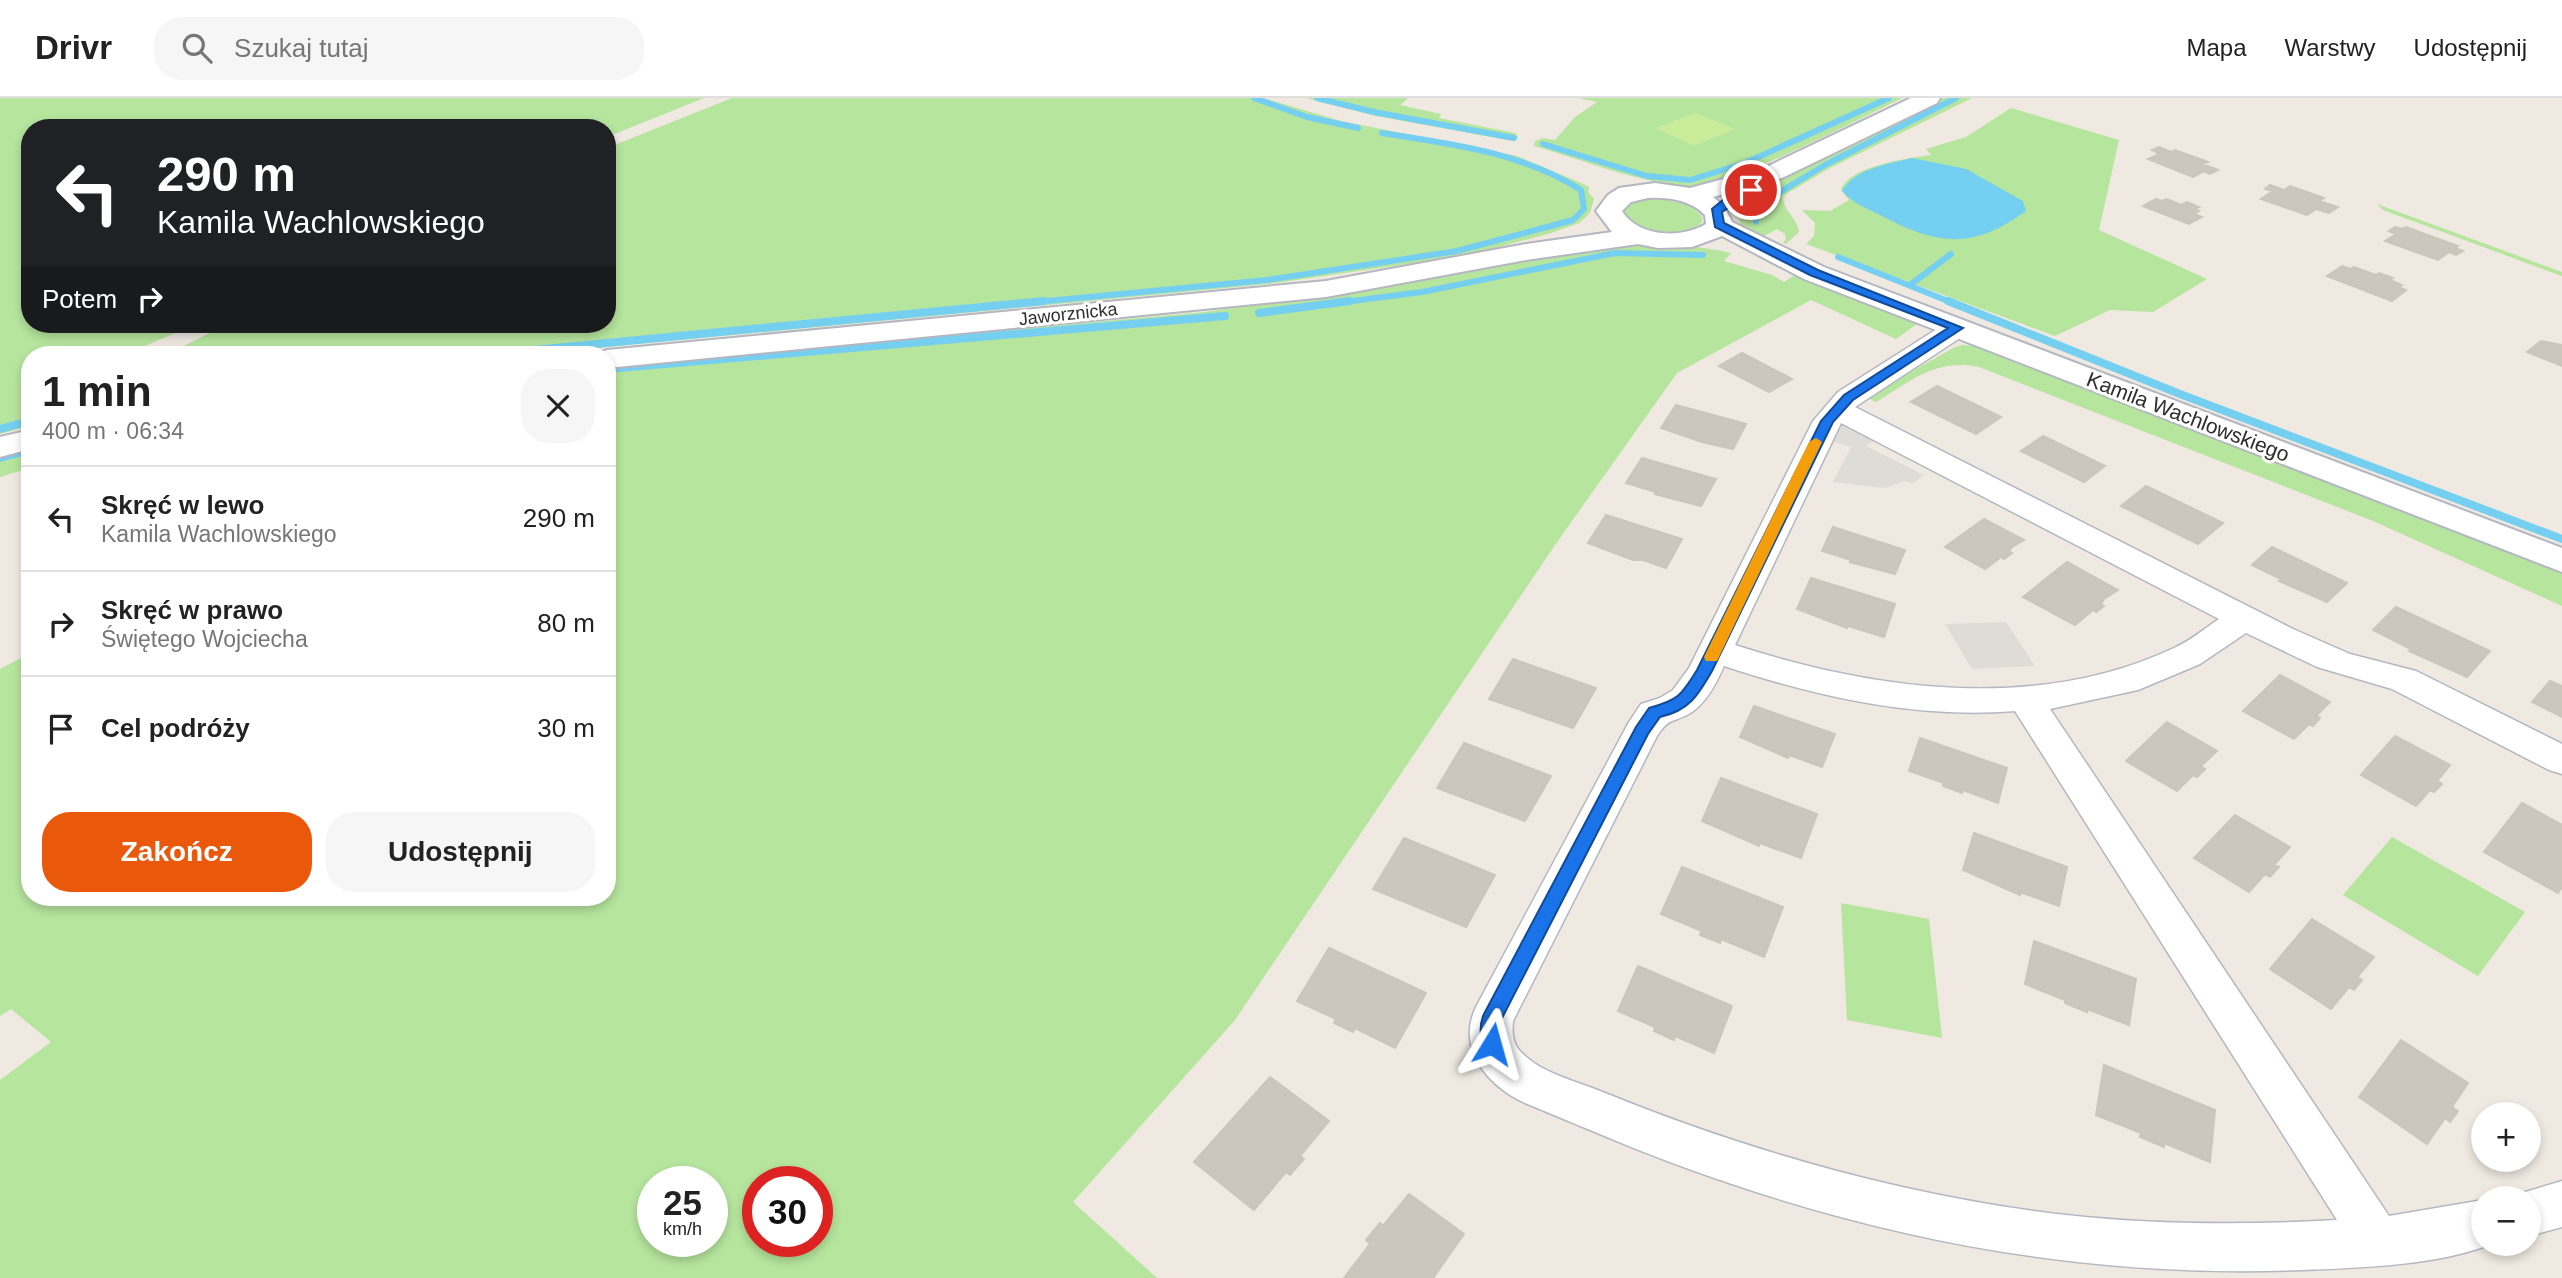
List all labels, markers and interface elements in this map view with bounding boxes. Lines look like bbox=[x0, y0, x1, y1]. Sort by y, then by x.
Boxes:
search box bbox=[154, 17, 644, 80]
text: Drivr bbox=[35, 29, 112, 66]
icon: search bbox=[178, 29, 216, 67]
text: Szukaj tutaj bbox=[234, 33, 368, 63]
text: Mapa bbox=[2186, 34, 2246, 61]
text: Warstwy bbox=[2284, 34, 2376, 61]
text: Udostępnij bbox=[2414, 34, 2527, 61]
icon: left bbox=[42, 147, 133, 238]
text: 290 m bbox=[157, 147, 296, 201]
pin bbox=[1721, 160, 1781, 220]
icon: arrive bbox=[1732, 171, 1770, 209]
text: Kamila Wachlowskiego bbox=[157, 204, 485, 240]
icon: right bbox=[131, 280, 169, 318]
text: Potem bbox=[42, 284, 117, 314]
street label: Jaworznicka bbox=[1018, 299, 1119, 329]
street label: Kamila Wachlowskiego bbox=[2084, 367, 2293, 466]
text: 1 min bbox=[42, 368, 152, 415]
button: close bbox=[521, 369, 595, 443]
text: 400 m · 06:34 bbox=[42, 418, 184, 444]
text: Skręć w lewo bbox=[101, 490, 264, 520]
icon: left bbox=[42, 500, 80, 538]
text: 290 m bbox=[523, 503, 595, 533]
text: Kamila Wachlowskiego bbox=[101, 521, 337, 547]
text: Skręć w prawo bbox=[101, 595, 283, 625]
icon: right bbox=[42, 605, 80, 643]
text: 80 m bbox=[537, 608, 595, 638]
text: Świętego Wojciecha bbox=[101, 626, 308, 652]
icon: arrive bbox=[42, 710, 80, 748]
text: Cel podróży bbox=[101, 713, 250, 743]
text: 30 m bbox=[537, 713, 595, 743]
button: Zakończ bbox=[42, 812, 312, 892]
button: Udostępnij bbox=[326, 812, 595, 892]
position arrow bbox=[1455, 1007, 1529, 1081]
map controls bbox=[2471, 1102, 2541, 1256]
button: + bbox=[2471, 1102, 2541, 1172]
speed limit sign: 30 bbox=[742, 1166, 833, 1257]
text: 25 bbox=[663, 1183, 702, 1222]
button: − bbox=[2471, 1186, 2541, 1256]
text: km/h bbox=[663, 1219, 702, 1239]

